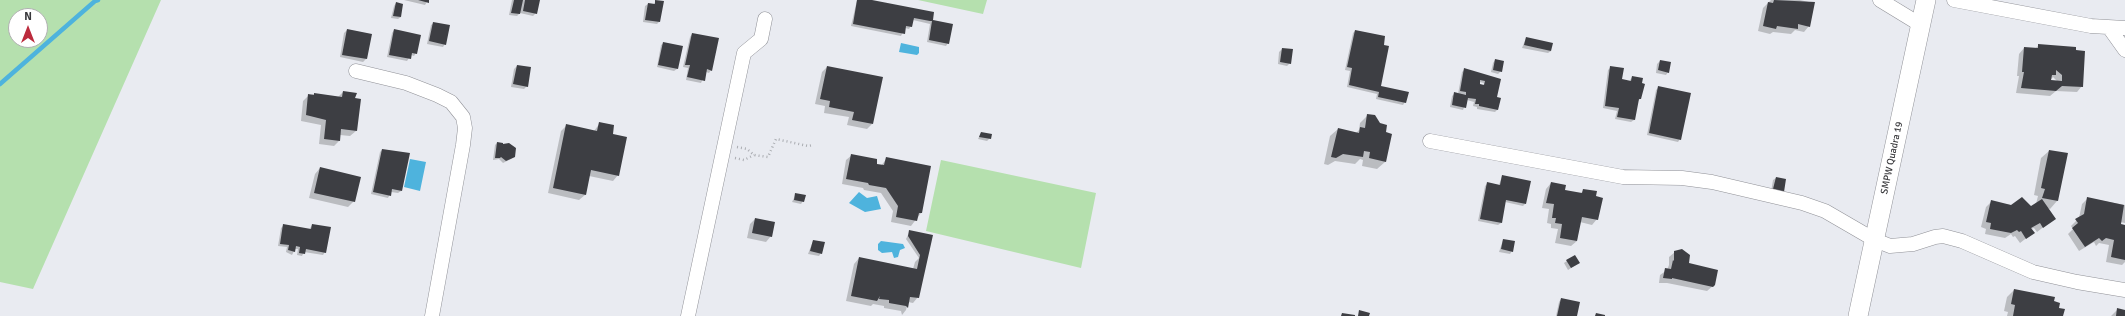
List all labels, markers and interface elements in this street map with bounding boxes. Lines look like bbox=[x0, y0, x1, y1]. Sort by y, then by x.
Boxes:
north arrow bbox=[8, 8, 48, 48]
text: N bbox=[24, 10, 32, 23]
street label: SMPW Quadra 19 bbox=[1878, 121, 1906, 195]

